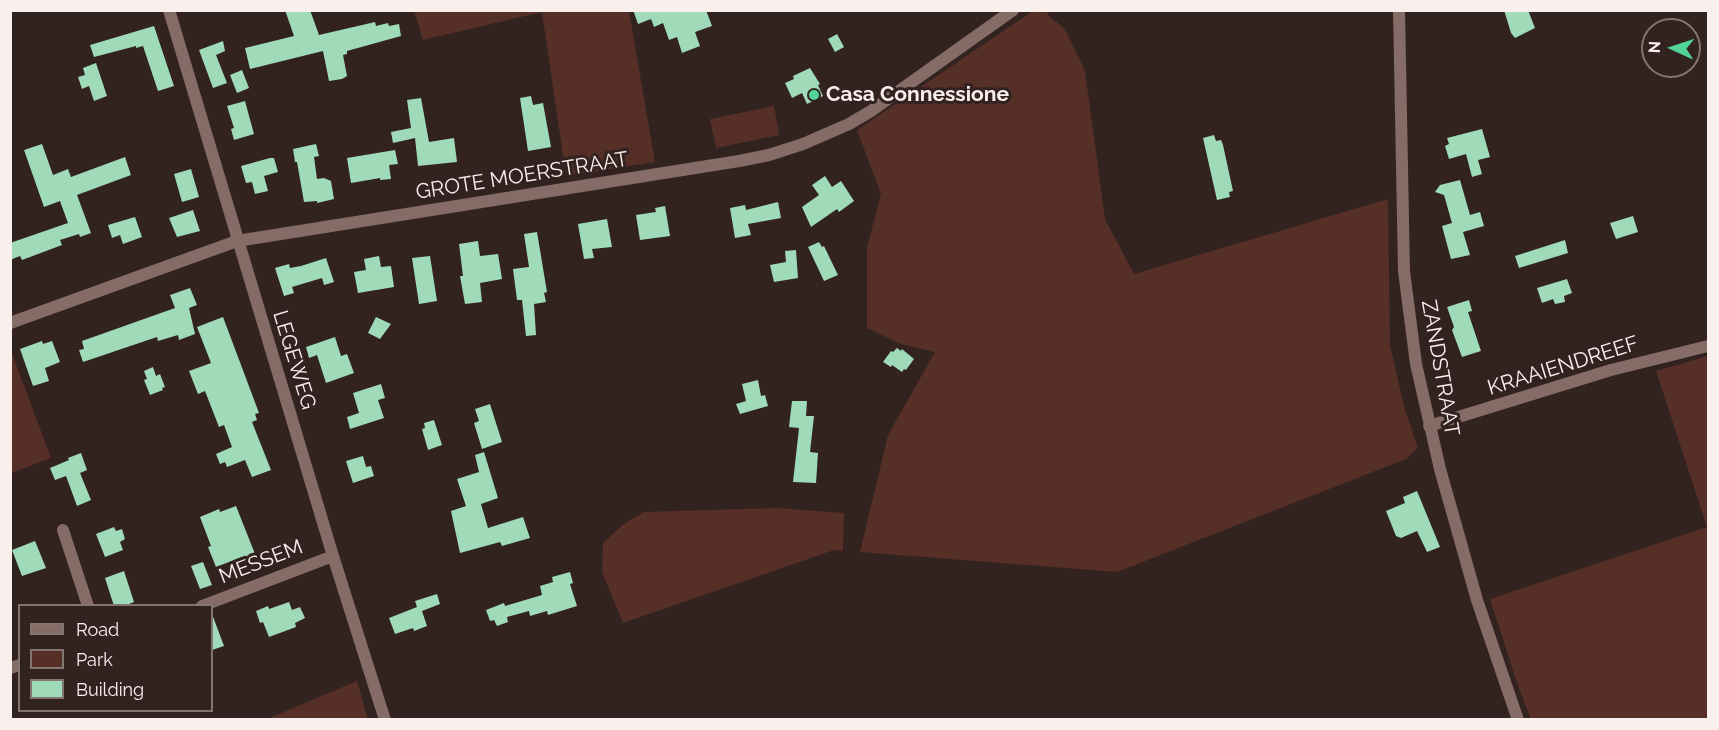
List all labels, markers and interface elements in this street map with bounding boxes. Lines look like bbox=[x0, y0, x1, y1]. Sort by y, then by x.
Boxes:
north arrow bbox=[1641, 18, 1701, 78]
text: N bbox=[1645, 41, 1664, 54]
place label: Casa Connessione bbox=[826, 82, 1009, 108]
marker: Casa Connessione bbox=[807, 88, 821, 102]
street label: GROTE MOERSTRAAT bbox=[414, 147, 630, 205]
street label: ZANDSTRAAT bbox=[1416, 298, 1464, 438]
street label: LEGEWEG bbox=[267, 308, 321, 412]
street label: KRAAIENDREEF bbox=[1485, 331, 1641, 401]
street label: MESSEM bbox=[215, 535, 307, 589]
legend bbox=[18, 604, 213, 712]
text: Road bbox=[76, 619, 119, 640]
text: Park bbox=[76, 649, 113, 670]
text: Building bbox=[76, 679, 144, 700]

